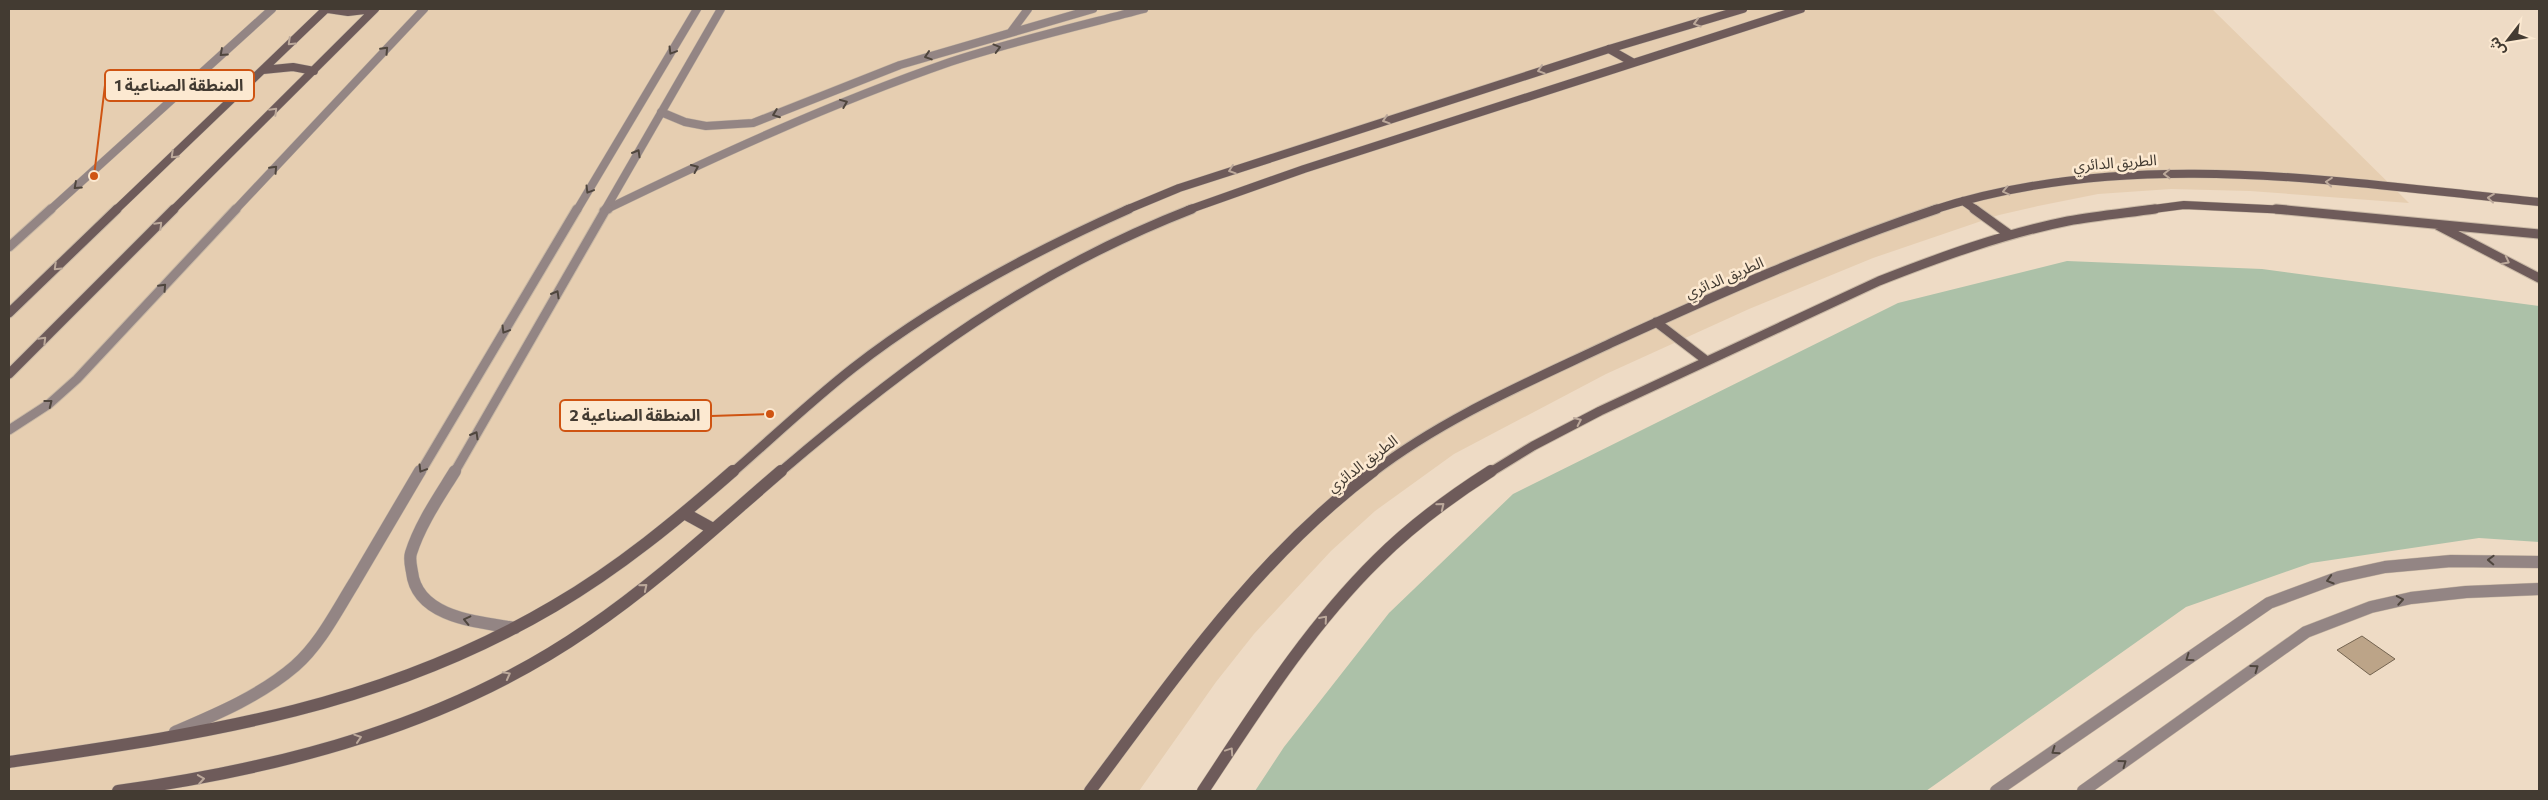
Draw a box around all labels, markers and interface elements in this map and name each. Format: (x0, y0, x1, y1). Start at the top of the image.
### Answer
north arrow (2483, 15, 2533, 65)
one-way arrow (1693, 17, 1701, 27)
text: ش (2484, 34, 2509, 60)
one-way arrow (288, 36, 297, 45)
one-way arrow (992, 43, 1001, 54)
one-way arrow (668, 45, 678, 54)
one-way arrow (219, 47, 228, 56)
one-way arrow (379, 47, 388, 56)
one-way arrow (924, 51, 933, 61)
one-way arrow (1538, 65, 1546, 75)
callout: المنطقة الصناعية 1 (105, 70, 254, 101)
text: المنطقة الصناعية 1 (115, 75, 243, 95)
one-way arrow (839, 98, 847, 108)
one-way arrow (268, 107, 277, 116)
one-way arrow (772, 108, 781, 118)
one-way arrow (1383, 114, 1391, 124)
one-way arrow (171, 149, 180, 158)
one-way arrow (631, 150, 641, 159)
street label: الطريق الدائري (2073, 150, 2158, 177)
one-way arrow (690, 163, 699, 174)
one-way arrow (1228, 164, 1237, 174)
one-way arrow (268, 165, 277, 174)
one-way arrow (2163, 169, 2170, 179)
one-way arrow (2325, 177, 2333, 188)
one-way arrow (73, 180, 82, 189)
one-way arrow (585, 185, 595, 194)
one-way arrow (2001, 185, 2010, 196)
one-way arrow (2486, 192, 2494, 203)
one-way arrow (153, 222, 162, 231)
street label: الطريق الدائري (1682, 252, 1767, 305)
one-way arrow (2501, 255, 2510, 265)
one-way arrow (53, 261, 62, 270)
one-way arrow (157, 284, 166, 293)
one-way arrow (550, 290, 560, 299)
one-way arrow (502, 324, 512, 333)
one-way arrow (38, 337, 47, 346)
one-way arrow (44, 400, 53, 409)
callout: المنطقة الصناعية 2 (560, 400, 711, 431)
text: المنطقة الصناعية 2 (570, 405, 700, 425)
one-way arrow (1573, 417, 1582, 427)
one-way arrow (469, 431, 479, 440)
street label: الطريق الدائري (1323, 431, 1403, 498)
one-way arrow (419, 464, 429, 473)
one-way arrow (1435, 502, 1444, 511)
one-way arrow (2486, 555, 2494, 565)
one-way arrow (2326, 575, 2335, 585)
one-way arrow (638, 584, 647, 593)
one-way arrow (2396, 596, 2404, 606)
one-way arrow (463, 615, 472, 626)
one-way arrow (1318, 615, 1327, 624)
one-way arrow (2185, 652, 2195, 661)
one-way arrow (2249, 665, 2259, 674)
one-way arrow (502, 671, 511, 681)
one-way arrow (353, 734, 362, 744)
one-way arrow (2051, 744, 2060, 754)
one-way arrow (1224, 747, 1233, 757)
one-way arrow (2117, 760, 2126, 769)
one-way arrow (196, 774, 205, 784)

